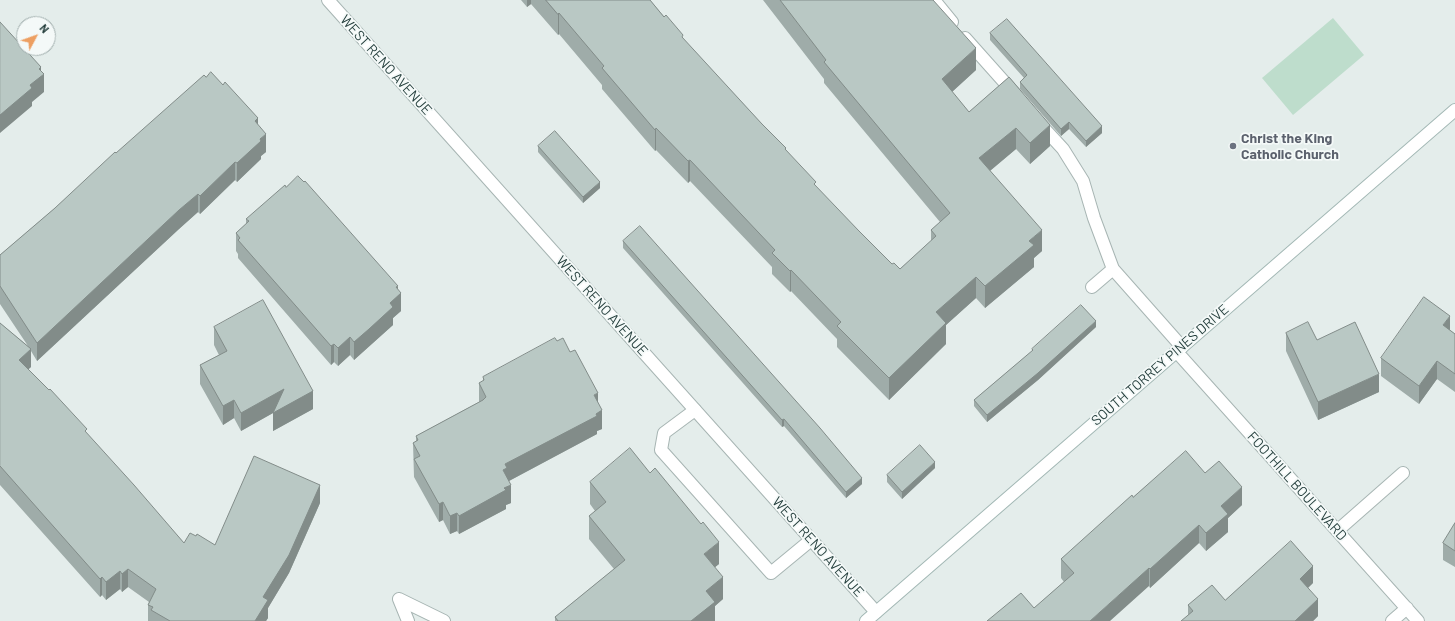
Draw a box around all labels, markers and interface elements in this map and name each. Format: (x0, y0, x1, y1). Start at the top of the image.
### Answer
street label: WEST RENO AVENUE (337, 12, 435, 118)
north arrow (16, 16, 56, 56)
text: N (37, 21, 52, 35)
place label: Christ the King Catholic Church (1241, 130, 1339, 162)
marker: Christ the King Catholic Church (1228, 141, 1238, 151)
street label: WEST RENO AVENUE (553, 253, 651, 359)
street label: SOUTH TORREY PINES DRIVE (1088, 301, 1232, 429)
street label: FOOTHILL BOULEVARD (1244, 428, 1350, 544)
street label: WEST RENO AVENUE (769, 494, 867, 600)

